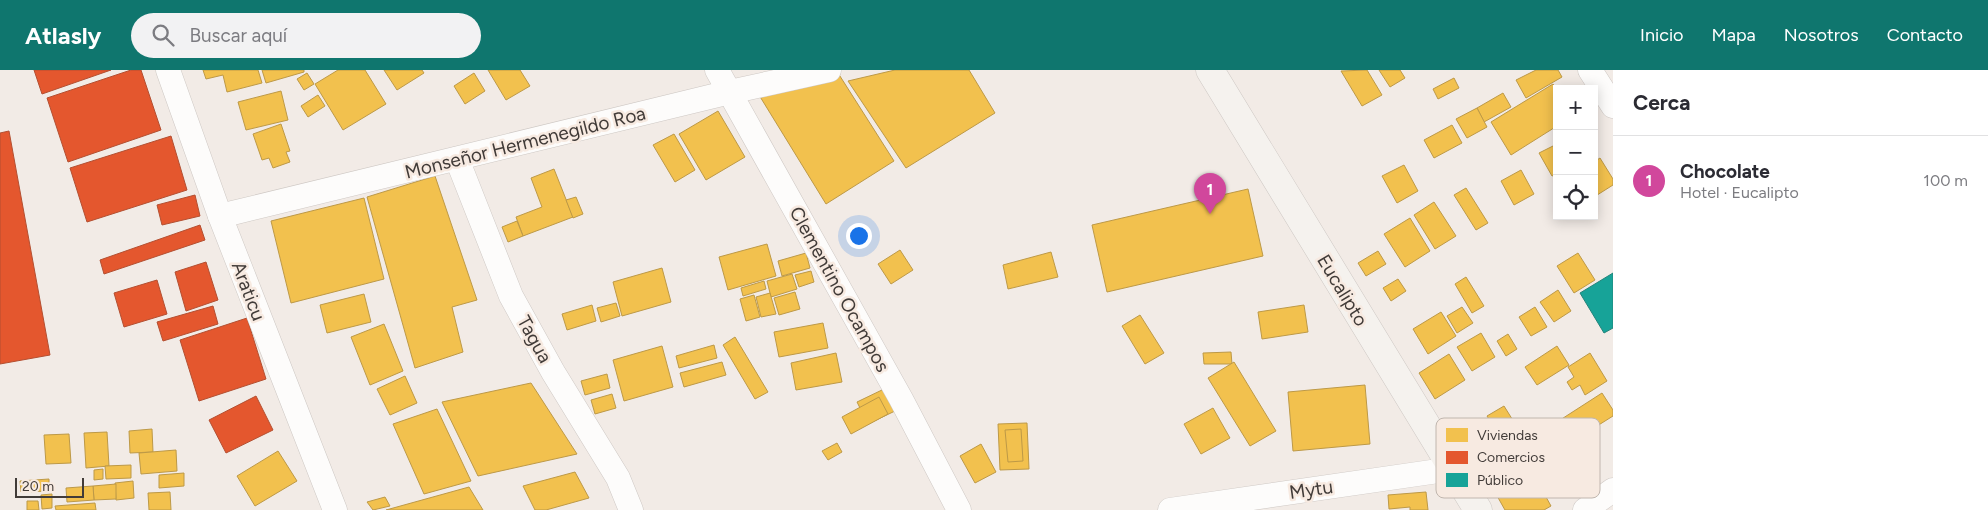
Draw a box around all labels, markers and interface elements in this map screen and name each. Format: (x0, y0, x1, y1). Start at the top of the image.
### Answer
search box (131, 13, 481, 58)
text: Atlasly (25, 21, 101, 50)
icon: search (149, 21, 177, 49)
text: Buscar aquí (189, 24, 287, 47)
text: Inicio (1640, 24, 1684, 46)
text: Mapa (1712, 24, 1756, 46)
text: Nosotros (1784, 24, 1859, 46)
text: Contacto (1887, 24, 1963, 46)
map controls (1553, 85, 1598, 220)
button: + (1553, 85, 1598, 130)
text: Cerca (1633, 90, 1690, 115)
street label: Monseñor Hermenegildo Roa (402, 101, 648, 184)
button: − (1553, 130, 1598, 175)
text: Chocolate (1680, 160, 1770, 183)
text: 1 (1646, 171, 1652, 190)
text: 100 m (1923, 171, 1968, 190)
pin: 1 (1194, 173, 1226, 214)
button: locate (1553, 175, 1598, 220)
text: Hotel · Eucalipto (1680, 183, 1799, 202)
street label: Clementino Ocampos (785, 203, 895, 376)
your location (846, 223, 872, 249)
street label: Eucalipto (1312, 250, 1373, 330)
street label: Araticu (227, 258, 270, 324)
street label: Tagua (512, 312, 557, 367)
legend (1436, 418, 1600, 498)
text: Viviendas (1477, 427, 1538, 444)
text: Comercios (1477, 449, 1545, 466)
text: Público (1477, 472, 1523, 489)
scale bar (15, 475, 84, 498)
street label: Mytu (1288, 475, 1334, 504)
text: 20 m (22, 478, 54, 495)

